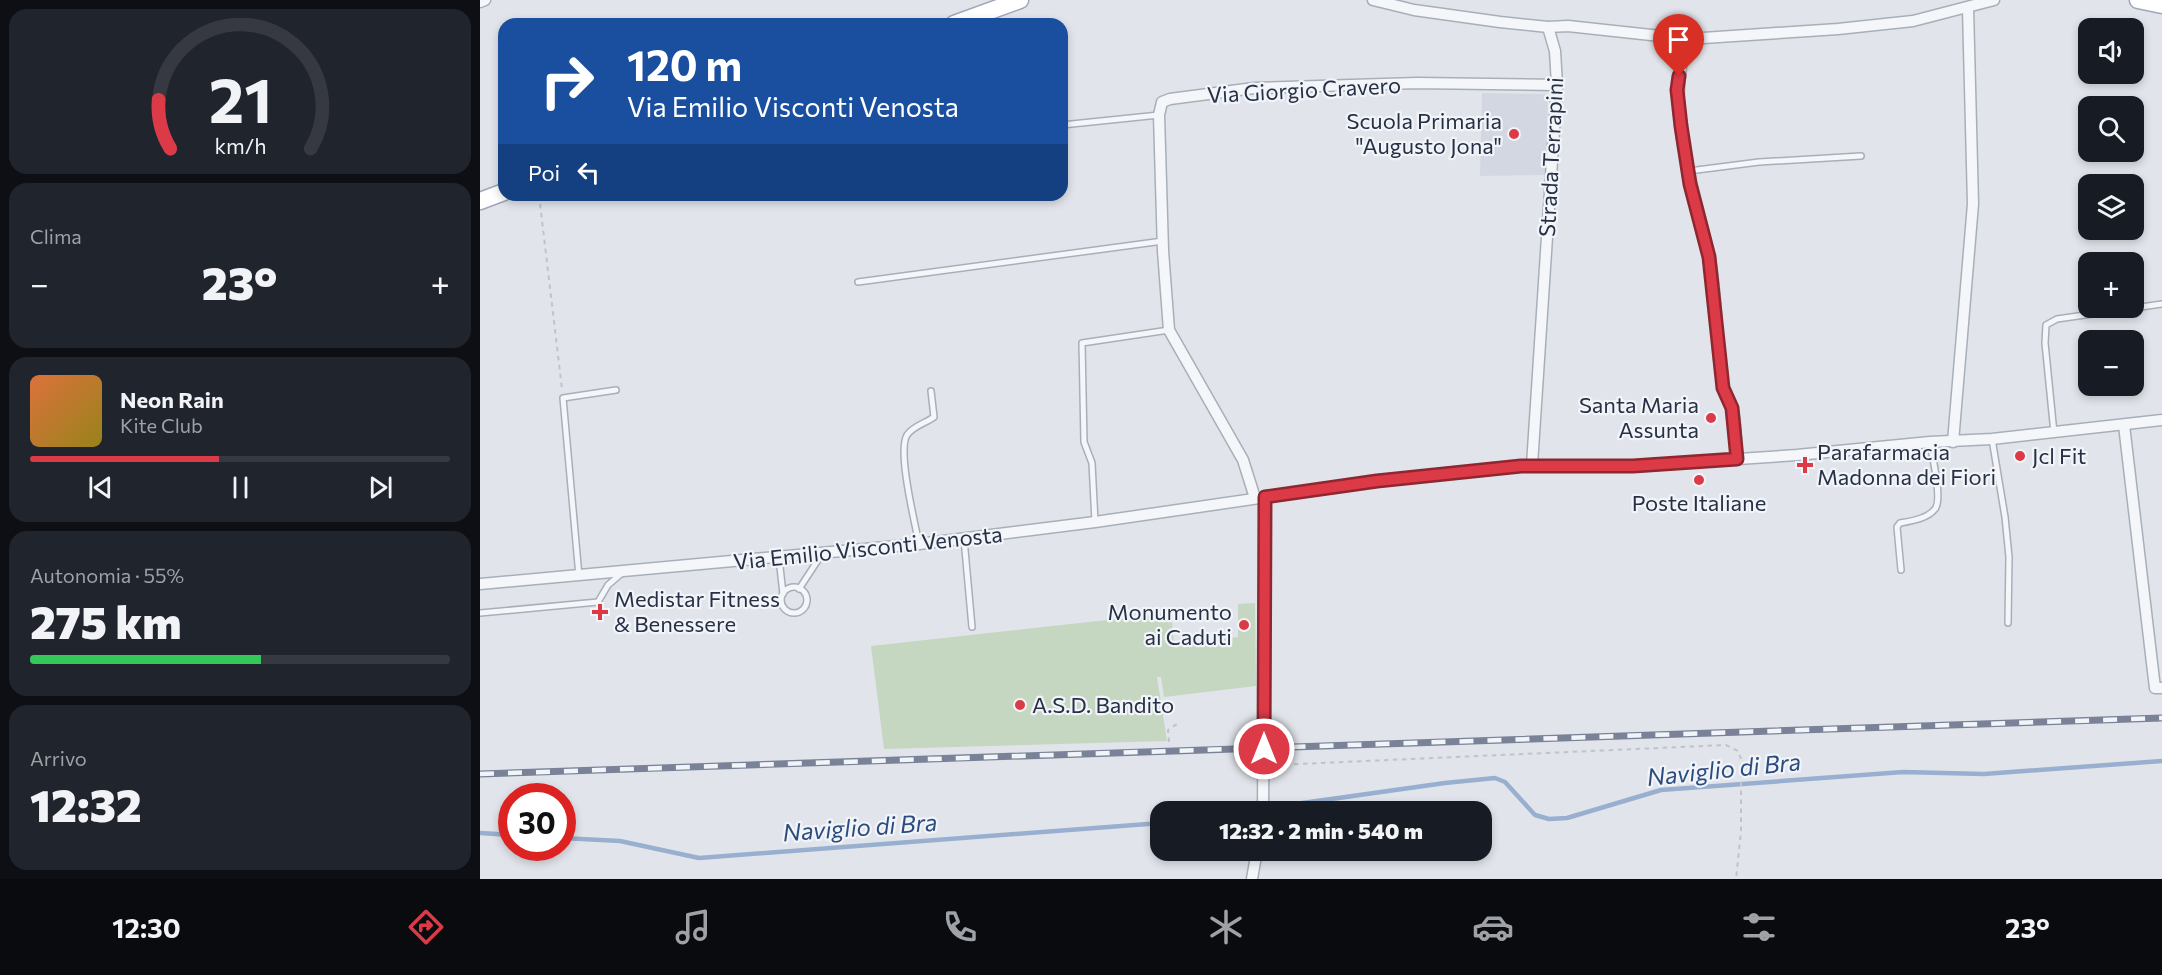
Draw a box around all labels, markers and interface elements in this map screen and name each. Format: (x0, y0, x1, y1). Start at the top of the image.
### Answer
pin (1653, 14, 1704, 76)
map controls (2078, 18, 2144, 396)
button: sound (2078, 18, 2144, 84)
icon: arrive (1662, 23, 1695, 56)
text: 120 m (627, 38, 742, 90)
icon: right (528, 42, 606, 120)
text: 21 (208, 60, 272, 136)
street label: Via Giorgio Cravero (1206, 71, 1402, 108)
street label: Strada Terrapini (1533, 76, 1568, 238)
text: Via Emilio Visconti Venosta (627, 90, 959, 123)
button: search (2078, 96, 2144, 162)
place label: Scuola Primaria "Augusto Jona" (1347, 107, 1502, 159)
marker: Scuola Primaria "Augusto Jona" (1507, 127, 1521, 141)
text: km/h (214, 132, 266, 158)
icon: left (572, 156, 605, 189)
text: Poi (528, 159, 560, 186)
button: layers (2078, 174, 2144, 240)
text: Clima (30, 224, 82, 248)
button: + (2078, 252, 2144, 318)
text: 23° (202, 254, 278, 309)
text: − (30, 262, 49, 303)
text: + (431, 262, 450, 303)
button: − (2078, 330, 2144, 396)
text: Neon Rain (120, 386, 224, 413)
place label: Santa Maria Assunta (1579, 391, 1699, 443)
marker: Santa Maria Assunta (1704, 411, 1718, 425)
text: Kite Club (120, 413, 203, 437)
place label: Parafarmacia Madonna dei Fiori (1817, 438, 1996, 490)
place label: Jcl Fit (2032, 442, 2086, 469)
marker: Jcl Fit (2013, 449, 2027, 463)
marker: Parafarmacia Madonna dei Fiori (1798, 458, 1812, 472)
icon: previous (84, 471, 117, 504)
icon: pause (224, 471, 257, 504)
icon: next (364, 471, 397, 504)
marker: Poste Italiane (1692, 473, 1706, 487)
place label: Poste Italiane (1632, 489, 1766, 516)
street label: Via Emilio Visconti Venosta (732, 520, 1004, 575)
text: Autonomia · 55% (30, 563, 184, 587)
place label: Medistar Fitness & Benessere (614, 585, 780, 637)
text: 275 km (30, 593, 181, 648)
place label: Monumento ai Caduti (1108, 598, 1232, 650)
marker: Medistar Fitness & Benessere (591, 603, 609, 621)
marker: Monumento ai Caduti (1237, 618, 1251, 632)
place label: A.S.D. Bandito (1032, 691, 1174, 718)
marker: A.S.D. Bandito (1013, 698, 1027, 712)
position arrow (1232, 717, 1296, 781)
text: Arrivo (30, 746, 87, 770)
water label: Naviglio di Bra (1645, 746, 1802, 791)
text: 12:32 (30, 776, 142, 831)
speed limit sign: 30 (498, 783, 576, 861)
water label: Naviglio di Bra (782, 807, 938, 846)
text: 12:32 · 2 min · 540 m (1219, 817, 1423, 844)
icon: directions (405, 906, 447, 948)
icon: music (672, 906, 714, 948)
icon: phone (939, 906, 981, 948)
icon: climate (1205, 906, 1247, 948)
icon: car (1472, 906, 1514, 948)
icon: filters (1738, 906, 1780, 948)
text: 12:30 (112, 911, 181, 944)
text: 23° (2005, 911, 2050, 944)

